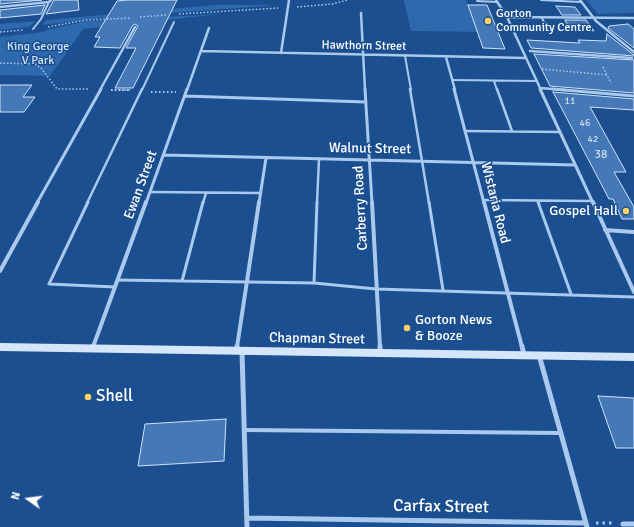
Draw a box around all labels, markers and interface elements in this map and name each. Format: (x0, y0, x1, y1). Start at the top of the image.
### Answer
place label: Gorton Community Centre (496, 7, 591, 35)
marker: Gorton Community Centre (483, 16, 493, 26)
street label: Hawthorn Street (322, 38, 406, 54)
park label: King George V Park (7, 40, 69, 68)
house number: 11 (565, 95, 575, 107)
house number: 46 (580, 117, 590, 129)
house number: 42 (588, 133, 598, 145)
street label: Walnut Street (329, 140, 411, 158)
street label: Ewan Street (121, 148, 161, 222)
house number: 38 (595, 148, 607, 162)
street label: Wistaria Road (477, 161, 513, 245)
street label: Carberry Road (350, 165, 372, 251)
place label: Gospel Hall (549, 203, 618, 219)
marker: Gospel Hall (621, 206, 631, 216)
place label: Gorton News & Booze (415, 312, 492, 344)
marker: Gorton News & Booze (402, 323, 412, 333)
street label: Chapman Street (269, 330, 365, 348)
place label: Shell (96, 387, 133, 407)
marker: Shell (83, 392, 93, 402)
north arrow (8, 479, 48, 519)
text: N (9, 491, 23, 501)
street label: Carfax Street (393, 496, 489, 518)

